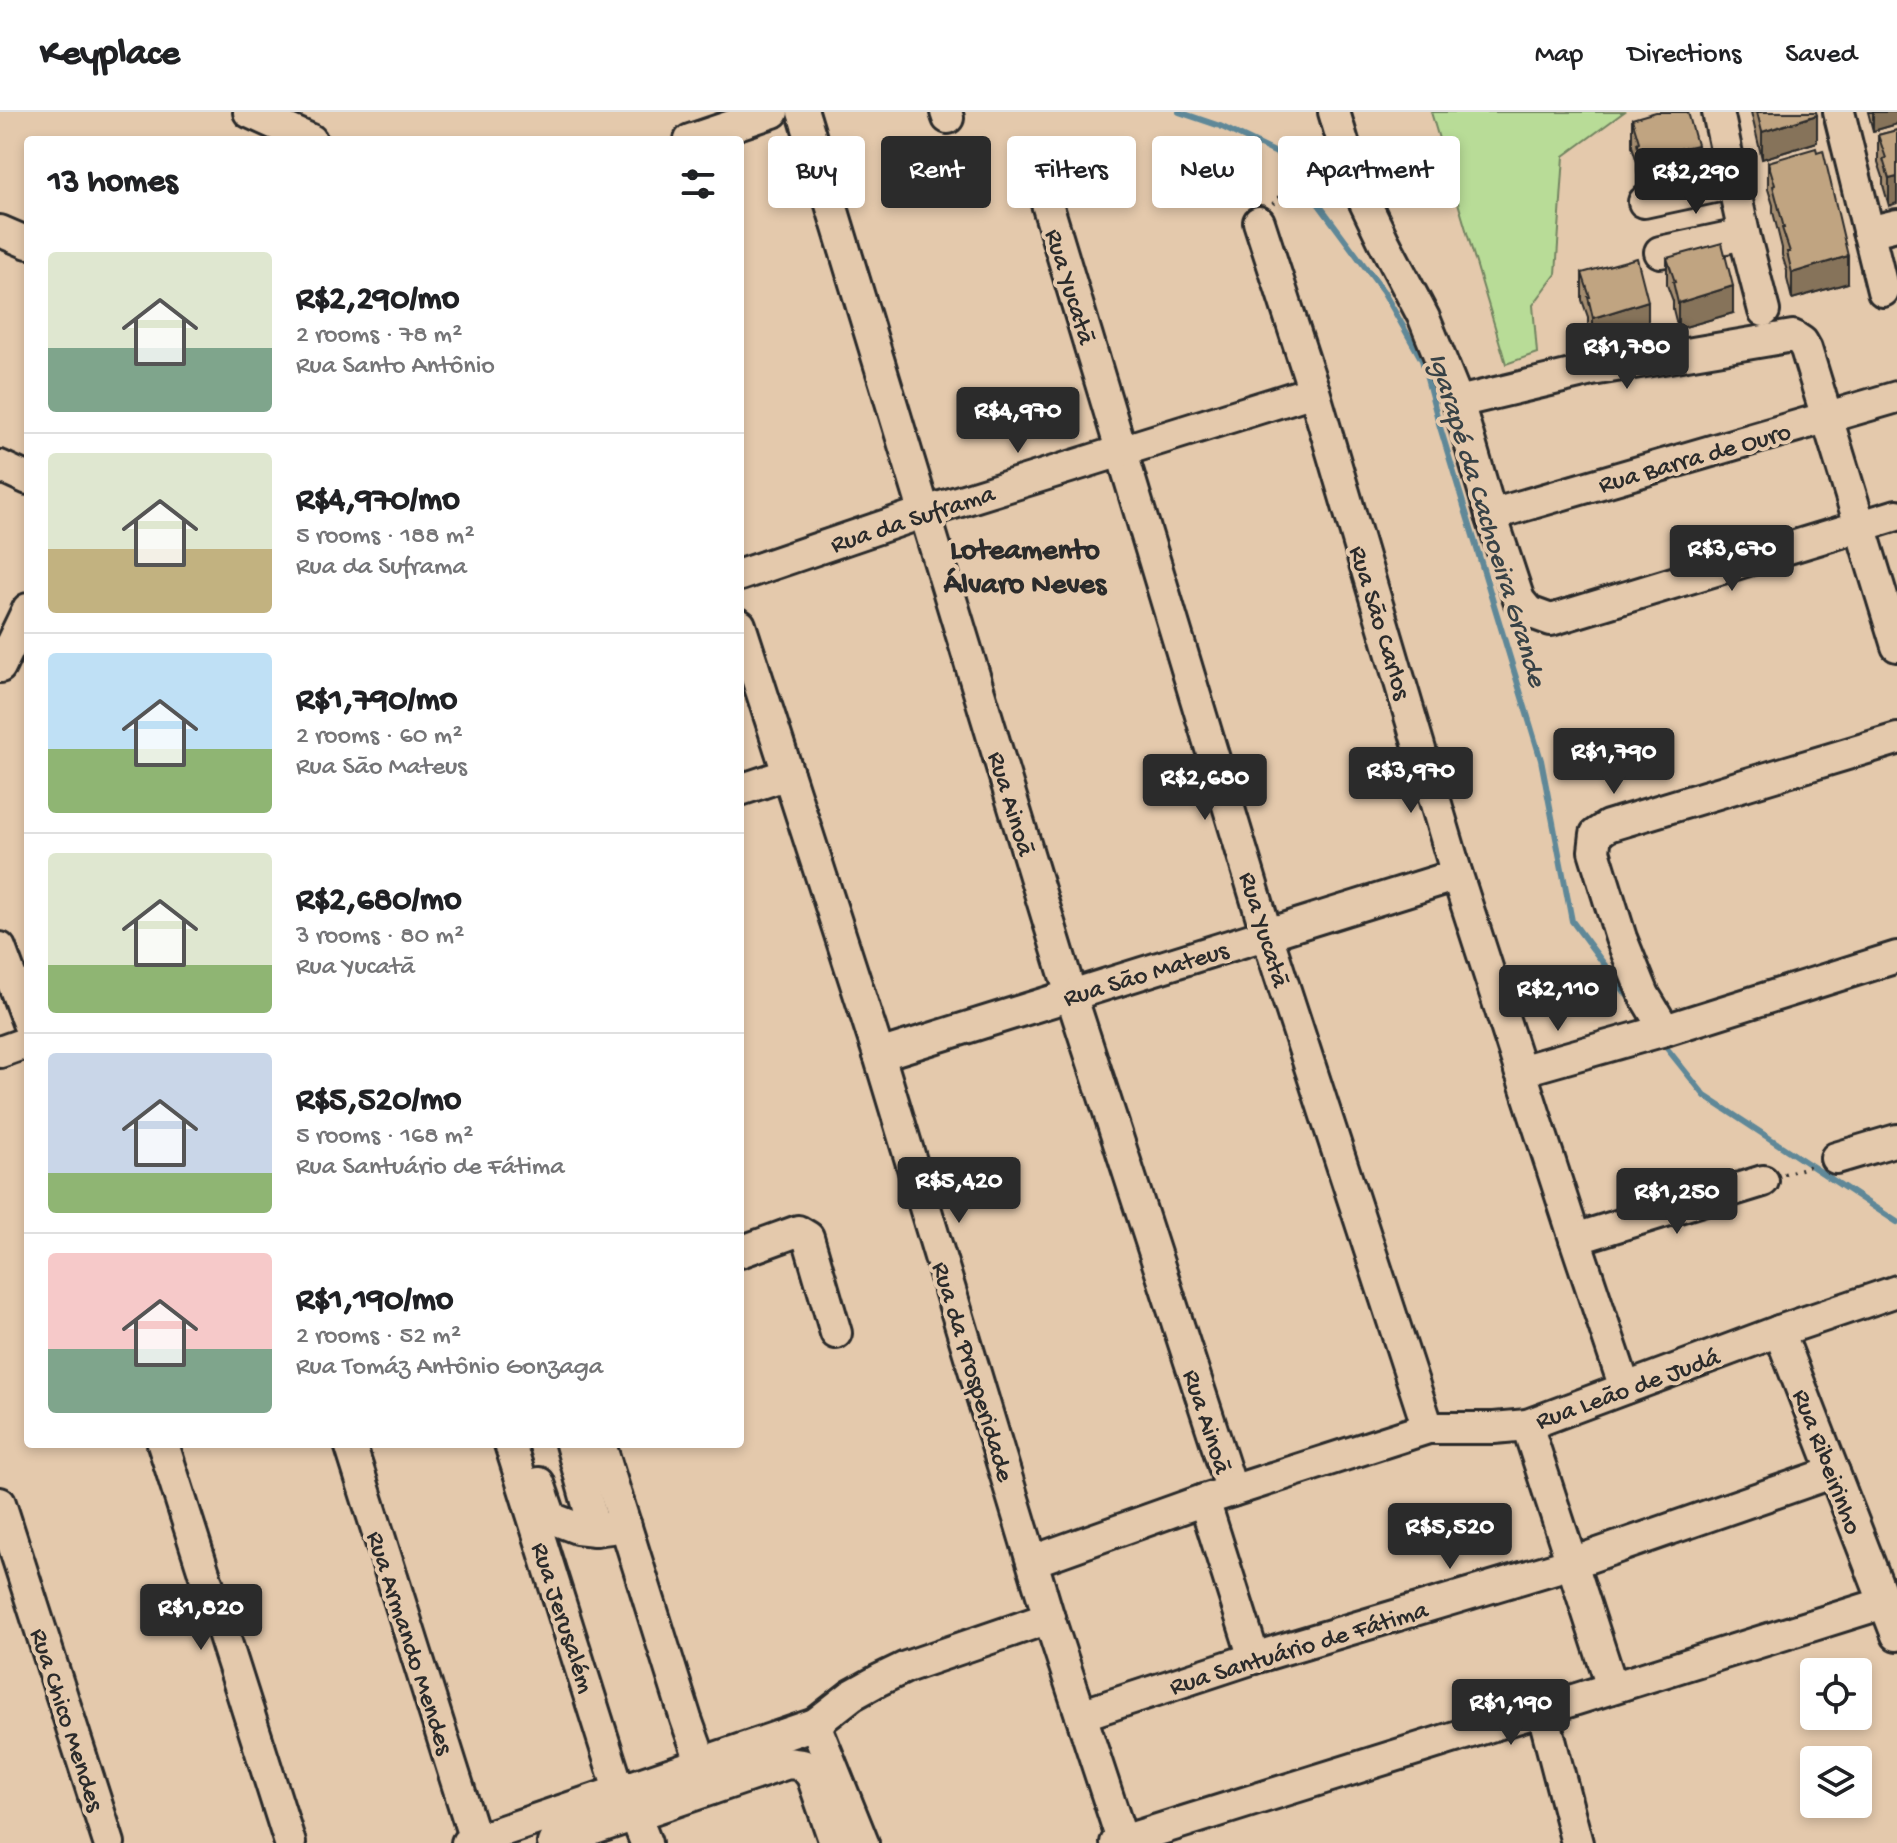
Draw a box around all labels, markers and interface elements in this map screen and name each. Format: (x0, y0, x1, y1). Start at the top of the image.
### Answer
text: Keyplace (40, 33, 180, 77)
text: Map (1535, 39, 1583, 72)
text: Directions (1627, 39, 1741, 72)
text: Saved (1785, 39, 1857, 72)
chip: Buy (768, 136, 865, 208)
chip: Rent (881, 136, 991, 208)
chip: Filters (1007, 136, 1136, 208)
chip: New (1152, 136, 1262, 208)
chip: Apartment (1278, 136, 1460, 208)
pin: R$2,290 (1622, 148, 1770, 216)
text: R$2,290 (1653, 158, 1739, 189)
icon: filters (676, 162, 720, 206)
text: 13 homes (48, 164, 178, 204)
street label: Rua Yucatã (1035, 226, 1100, 350)
text: R$2,290/mo (296, 281, 459, 321)
icon: home (112, 284, 208, 380)
text: 2 rooms · 78 m² (296, 321, 462, 352)
pin: R$1,780 (1553, 323, 1701, 391)
text: R$1,780 (1584, 333, 1670, 364)
water label: Igarapé da Cachoeira Grande (1419, 350, 1553, 692)
text: Rua Santo Antônio (296, 352, 495, 383)
pin: R$4,970 (944, 387, 1092, 455)
text: R$4,970 (974, 397, 1062, 428)
street label: Rua Barra de Ouro (1596, 418, 1795, 503)
street label: Rua da Suframa (827, 480, 1001, 562)
text: R$4,970/mo (296, 482, 460, 522)
icon: home (112, 485, 208, 581)
text: 5 rooms · 188 m² (296, 522, 474, 553)
pin: R$3,670 (1658, 525, 1806, 593)
district label: Loteamento Álvaro Neves (943, 535, 1108, 604)
text: R$3,670 (1688, 535, 1776, 566)
street label: Rua São Carlos (1340, 543, 1416, 705)
text: Rua da Suframa (296, 553, 467, 584)
text: R$1,790/mo (296, 682, 457, 722)
icon: home (112, 685, 208, 781)
text: 2 rooms · 60 m² (296, 722, 462, 753)
pin: R$1,790 (1540, 728, 1688, 796)
text: R$1,790 (1571, 738, 1657, 769)
pin: R$3,970 (1337, 747, 1485, 815)
street label: Rua Ainoã (978, 748, 1040, 862)
text: Rua São Mateus (296, 753, 467, 784)
pin: R$2,680 (1131, 754, 1279, 822)
text: R$3,970 (1367, 757, 1455, 788)
text: R$2,680 (1161, 764, 1249, 795)
street label: Rua Yucatã (1229, 869, 1294, 993)
text: R$2,680/mo (296, 882, 462, 922)
icon: home (112, 885, 208, 981)
text: 3 rooms · 80 m² (296, 922, 464, 953)
street label: Rua São Mateus (1060, 936, 1234, 1016)
text: Rua Yucatã (296, 953, 415, 984)
pin: R$2,110 (1484, 965, 1632, 1033)
text: R$2,110 (1517, 975, 1599, 1006)
text: R$5,520/mo (296, 1082, 461, 1122)
icon: home (112, 1085, 208, 1181)
text: 5 rooms · 168 m² (296, 1122, 473, 1153)
text: Rua Santuário de Fátima (296, 1153, 565, 1184)
pin: R$5,420 (885, 1157, 1033, 1225)
text: R$5,420 (916, 1167, 1002, 1198)
pin: R$1,250 (1603, 1168, 1751, 1236)
text: R$1,250 (1634, 1178, 1720, 1209)
street label: Rua da Prosperidade (923, 1259, 1019, 1487)
text: R$1,190/mo (296, 1282, 454, 1322)
icon: home (112, 1285, 208, 1381)
text: 2 rooms · 52 m² (296, 1322, 461, 1353)
street label: Rua Leão de Judá (1532, 1343, 1726, 1439)
text: Rua Tomáz Antônio Gonzaga (296, 1353, 603, 1384)
street label: Rua Ainoã (1173, 1366, 1237, 1480)
street label: Rua Ribeirinho (1783, 1386, 1867, 1540)
pin: R$5,520 (1376, 1503, 1524, 1571)
text: R$5,520 (1406, 1513, 1494, 1544)
street label: Rua Armando Mendes (357, 1528, 459, 1760)
street label: Rua Jerusalém (522, 1539, 600, 1698)
pin: R$1,820 (127, 1584, 275, 1652)
text: R$1,820 (158, 1594, 244, 1625)
street label: Rua Santuário de Fátima (1166, 1596, 1434, 1704)
street label: Rua Chico Mendes (21, 1625, 109, 1817)
map controls (1800, 1658, 1872, 1818)
button: locate (1800, 1658, 1872, 1730)
pin: R$1,190 (1437, 1679, 1585, 1747)
text: R$1,190 (1470, 1689, 1552, 1720)
button: layers (1800, 1746, 1872, 1818)

